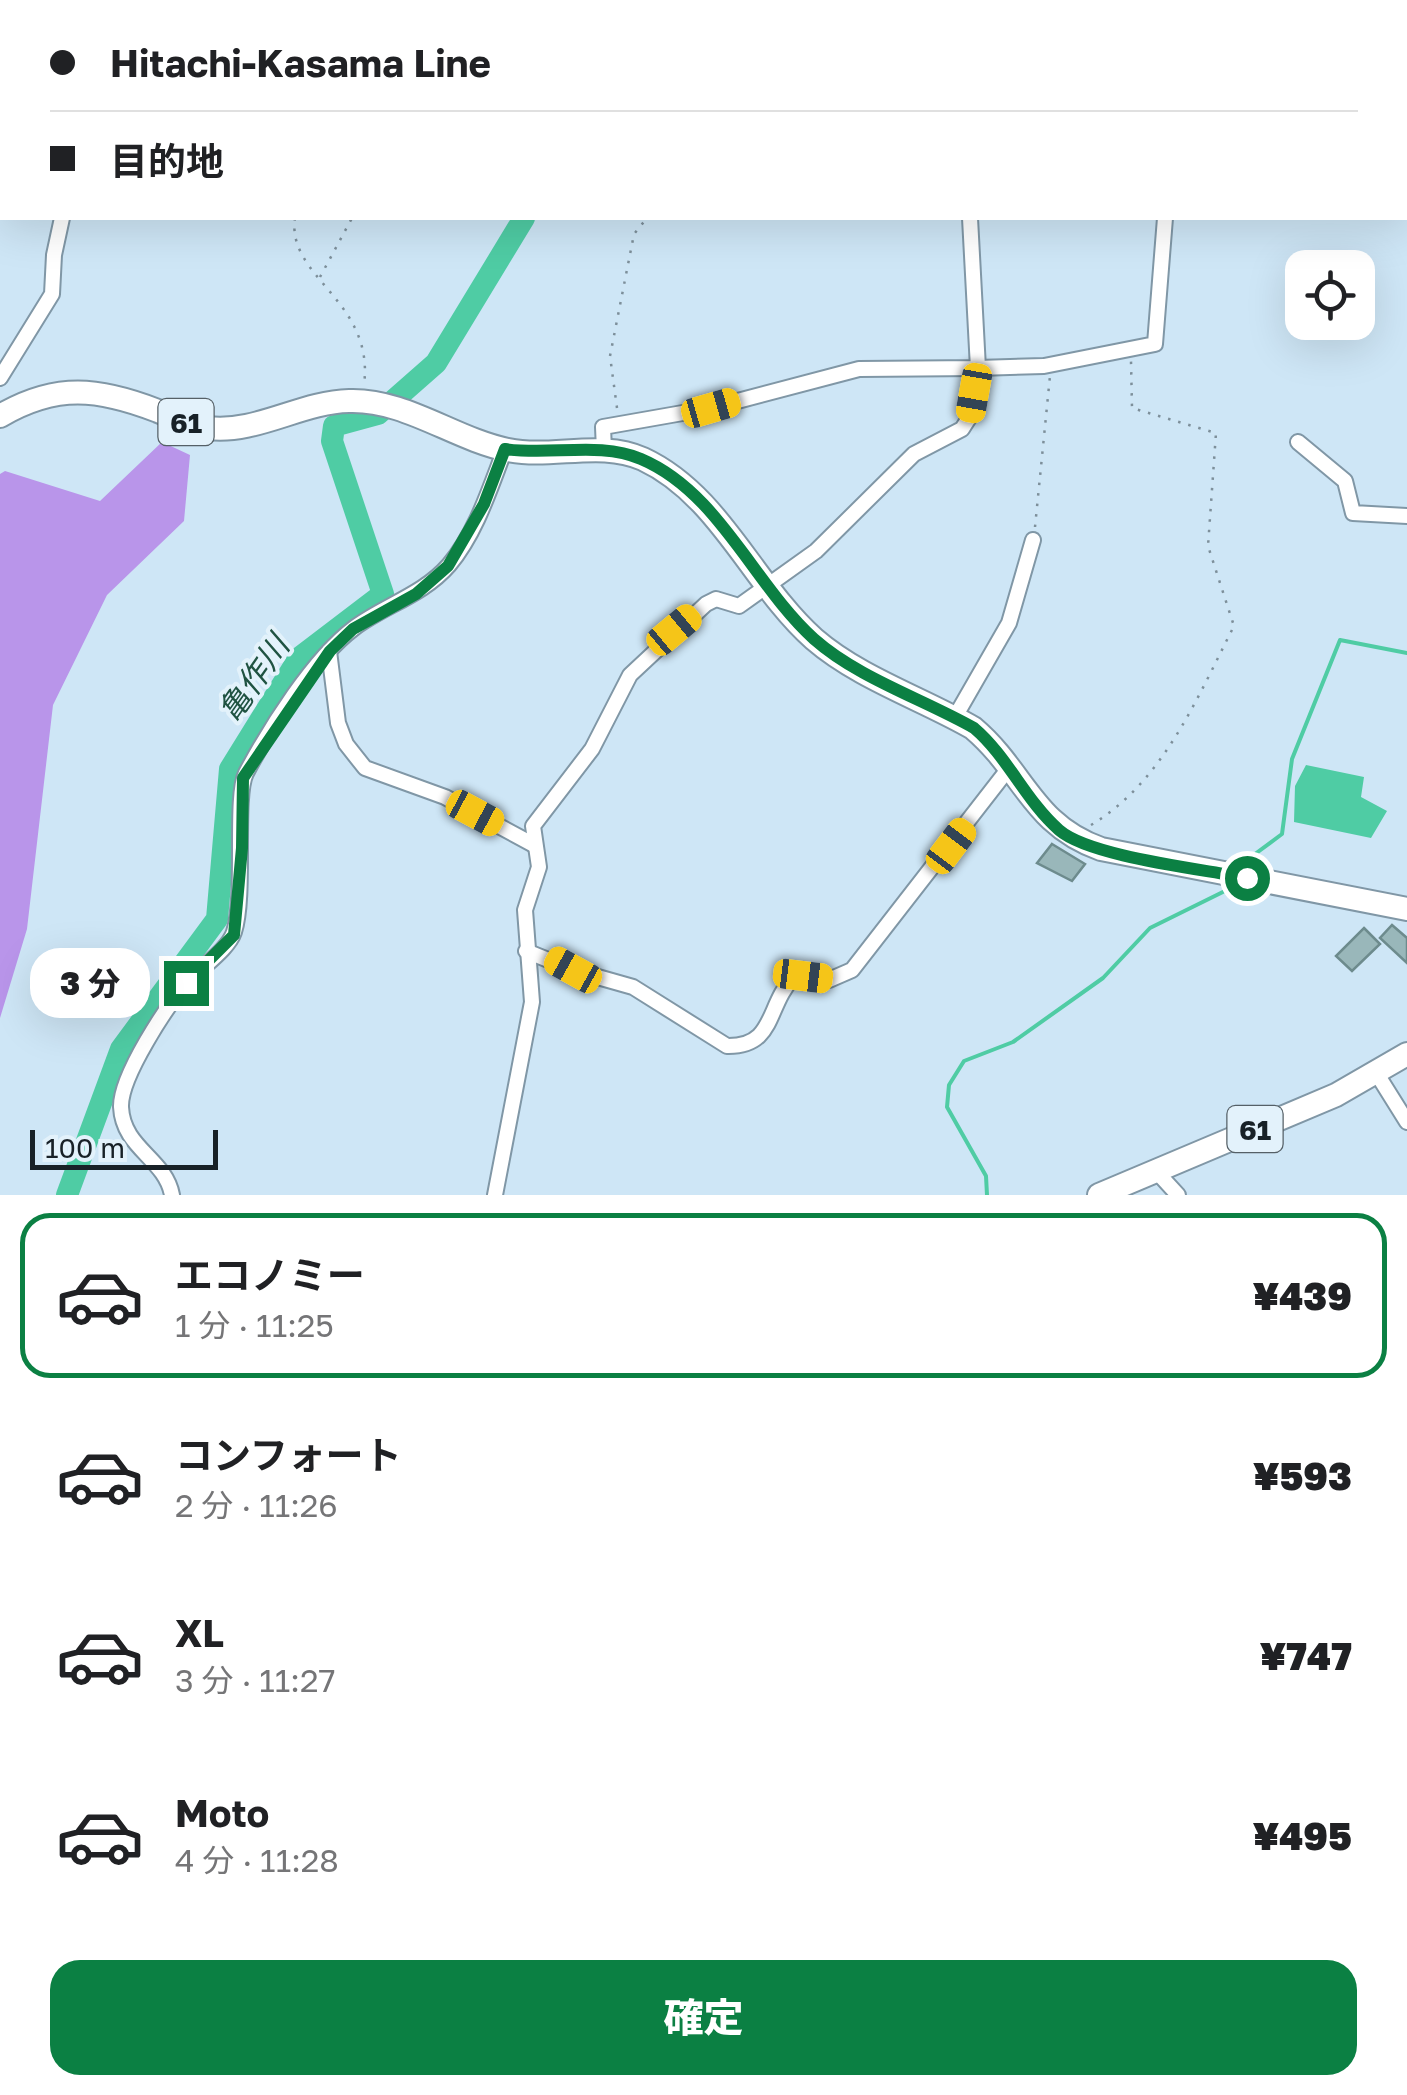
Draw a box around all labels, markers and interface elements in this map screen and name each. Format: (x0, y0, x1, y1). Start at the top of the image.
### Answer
text: Hitachi-Kasama Line (110, 40, 491, 85)
text: 目的地 (110, 138, 224, 183)
map controls (1285, 250, 1375, 340)
button: locate (1285, 250, 1375, 340)
car (954, 361, 994, 425)
car (678, 385, 744, 431)
road number: 61 (158, 399, 214, 445)
car (641, 599, 707, 661)
water label: 亀作川 (210, 625, 298, 728)
car (441, 786, 509, 840)
car (921, 813, 981, 879)
route start (1225, 856, 1270, 901)
car (539, 942, 607, 998)
callout: 3 分 (31, 948, 151, 1018)
car (771, 957, 835, 995)
route end (164, 961, 209, 1006)
text: 3 分 (60, 964, 120, 1002)
road number: 61 (1228, 1106, 1282, 1152)
scale bar (30, 1125, 218, 1170)
text: 100 m (45, 1131, 125, 1164)
icon: car (55, 1251, 145, 1341)
text: エコノミー (175, 1252, 365, 1297)
text: ¥439 (1252, 1273, 1352, 1318)
text: 1 分 · 11:25 (175, 1306, 334, 1344)
icon: car (55, 1431, 145, 1521)
text: コンフォート (175, 1432, 402, 1477)
text: ¥593 (1253, 1453, 1352, 1498)
text: 2 分 · 11:26 (175, 1486, 338, 1524)
text: XL (175, 1610, 224, 1655)
icon: car (55, 1611, 145, 1701)
text: ¥747 (1260, 1633, 1352, 1678)
text: 3 分 · 11:27 (175, 1661, 335, 1699)
text: Moto (175, 1790, 269, 1835)
icon: car (55, 1791, 145, 1881)
text: ¥495 (1252, 1813, 1352, 1858)
text: 4 分 · 11:28 (175, 1841, 339, 1879)
button: 確定 (50, 1960, 1357, 2075)

